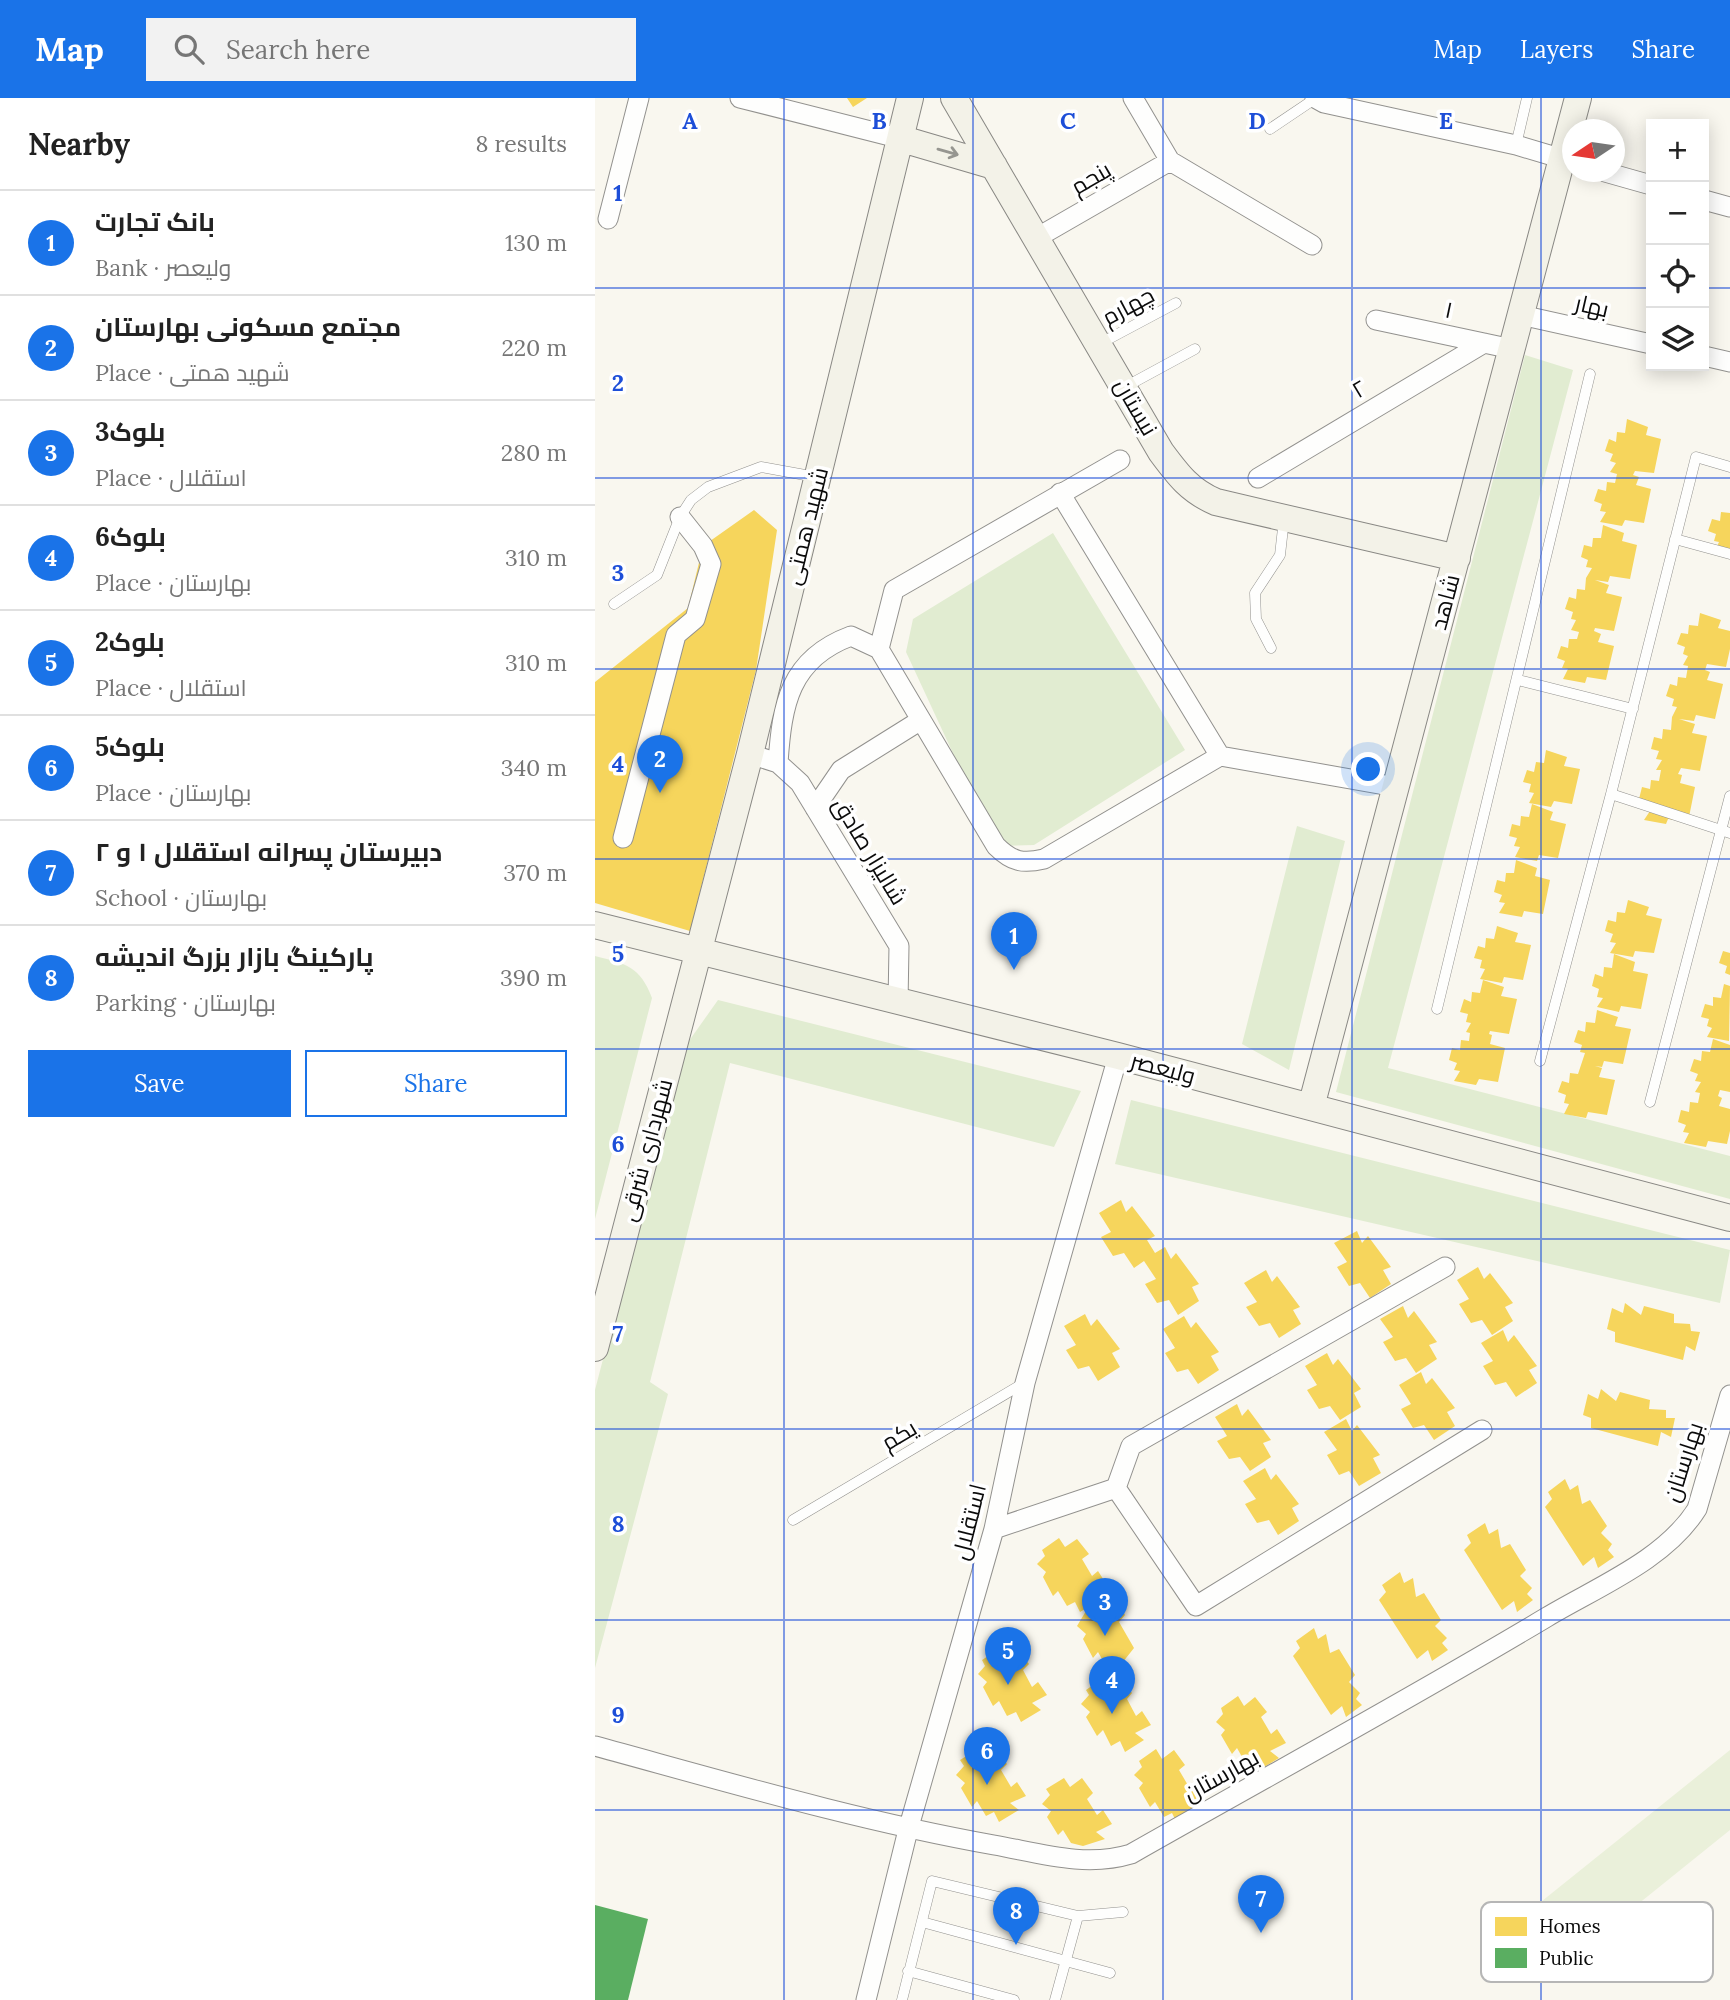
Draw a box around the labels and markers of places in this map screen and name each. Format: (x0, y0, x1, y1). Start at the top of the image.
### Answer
pin: 2 (637, 735, 683, 793)
pin: 1 (991, 912, 1037, 970)
pin: 3 (1082, 1578, 1128, 1636)
pin: 5 (985, 1627, 1031, 1685)
pin: 4 (1089, 1656, 1135, 1714)
pin: 6 (964, 1727, 1010, 1785)
pin: 7 (1238, 1875, 1284, 1933)
pin: 8 (993, 1887, 1039, 1945)

